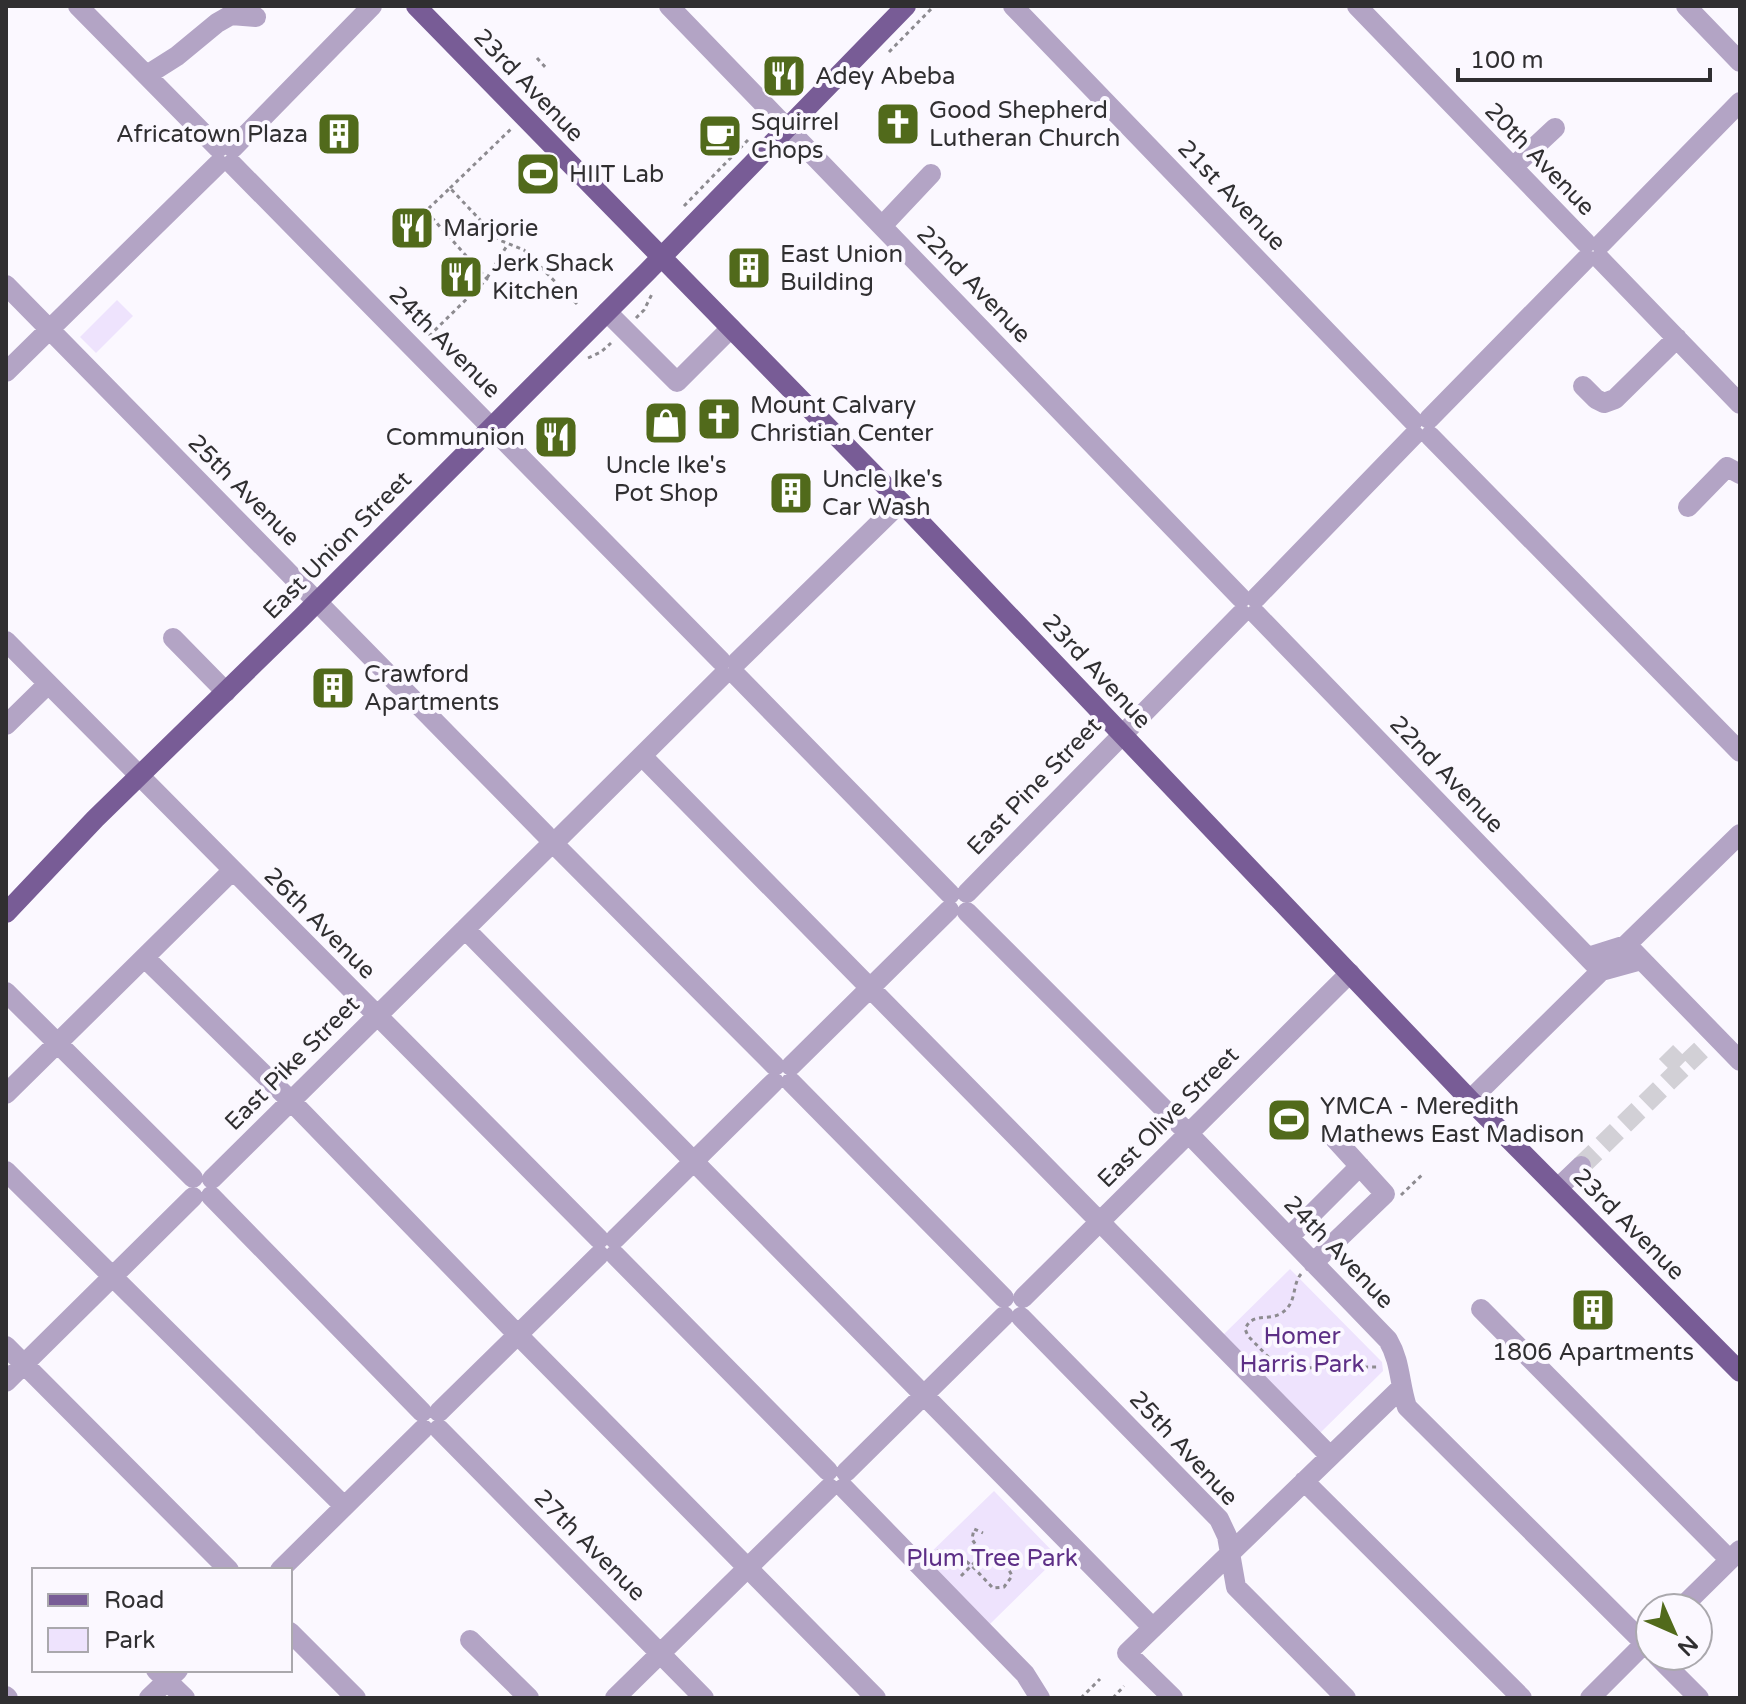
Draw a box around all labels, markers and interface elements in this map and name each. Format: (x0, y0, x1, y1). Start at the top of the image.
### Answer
street label: 23rd Avenue (467, 23, 590, 148)
scale bar (1458, 32, 1710, 82)
text: 100 m (1470, 46, 1544, 75)
restaurant icon: Adey Abeba (760, 52, 808, 100)
place label: Adey Abeba (815, 62, 955, 91)
place label: Good Shepherd Lutheran Church (929, 96, 1120, 153)
street label: 20th Avenue (1478, 97, 1601, 222)
church icon: Good Shepherd Lutheran Church (874, 100, 922, 148)
place label: Squirrel Chops (751, 108, 839, 165)
building icon: Africatown Plaza (315, 110, 363, 158)
cafe icon: Squirrel Chops (696, 112, 744, 160)
place label: Africatown Plaza (116, 120, 308, 149)
street label: 21st Avenue (1172, 134, 1292, 257)
sports icon: HIIT Lab (514, 150, 562, 198)
place label: HIIT Lab (569, 160, 664, 189)
restaurant icon: Marjorie (388, 204, 436, 252)
place label: Marjorie (443, 214, 538, 243)
street label: 22nd Avenue (910, 220, 1037, 349)
place label: East Union Building (780, 240, 903, 297)
building icon: East Union Building (725, 244, 773, 292)
place label: Jerk Shack Kitchen (492, 249, 614, 306)
restaurant icon: Jerk Shack Kitchen (437, 253, 485, 301)
street label: 24th Avenue (383, 280, 507, 404)
place label: Mount Calvary Christian Center (750, 391, 934, 448)
church icon: Mount Calvary Christian Center (695, 395, 743, 443)
shop icon: Uncle Ike's Pot Shop (642, 399, 690, 447)
restaurant icon: Communion (532, 413, 580, 461)
place label: Communion (386, 423, 525, 452)
street label: 25th Avenue (182, 428, 306, 552)
place label: Uncle Ike's Pot Shop (606, 451, 726, 508)
street label: East Union Street (257, 465, 418, 626)
place label: Uncle Ike's Car Wash (822, 465, 943, 522)
building icon: Uncle Ike's Car Wash (767, 469, 815, 517)
street label: 23rd Avenue (1036, 608, 1157, 735)
place label: Crawford Apartments (364, 660, 499, 717)
building icon: Crawford Apartments (309, 664, 357, 712)
street label: 22nd Avenue (1383, 710, 1510, 839)
street label: East Pine Street (961, 711, 1107, 861)
street label: 26th Avenue (258, 861, 382, 985)
street label: East Pike Street (219, 990, 366, 1137)
street label: East Olive Street (1092, 1041, 1245, 1194)
place label: YMCA - Meredith Mathews East Madison (1320, 1092, 1584, 1149)
sports icon: YMCA - Meredith Mathews East Madison (1265, 1096, 1313, 1144)
street label: 23rd Avenue (1567, 1162, 1691, 1286)
street label: 24th Avenue (1277, 1190, 1400, 1315)
building icon: 1806 Apartments (1569, 1286, 1617, 1334)
park label: Homer Harris Park (1240, 1322, 1365, 1379)
place label: 1806 Apartments (1492, 1338, 1694, 1367)
street label: 25th Avenue (1123, 1385, 1244, 1512)
street label: 27th Avenue (528, 1483, 652, 1607)
park label: Plum Tree Park (906, 1544, 1078, 1573)
legend (32, 1568, 292, 1672)
text: Road (104, 1586, 164, 1615)
north arrow (1634, 1592, 1714, 1672)
text: Park (104, 1626, 155, 1655)
text: N (1672, 1630, 1703, 1661)

